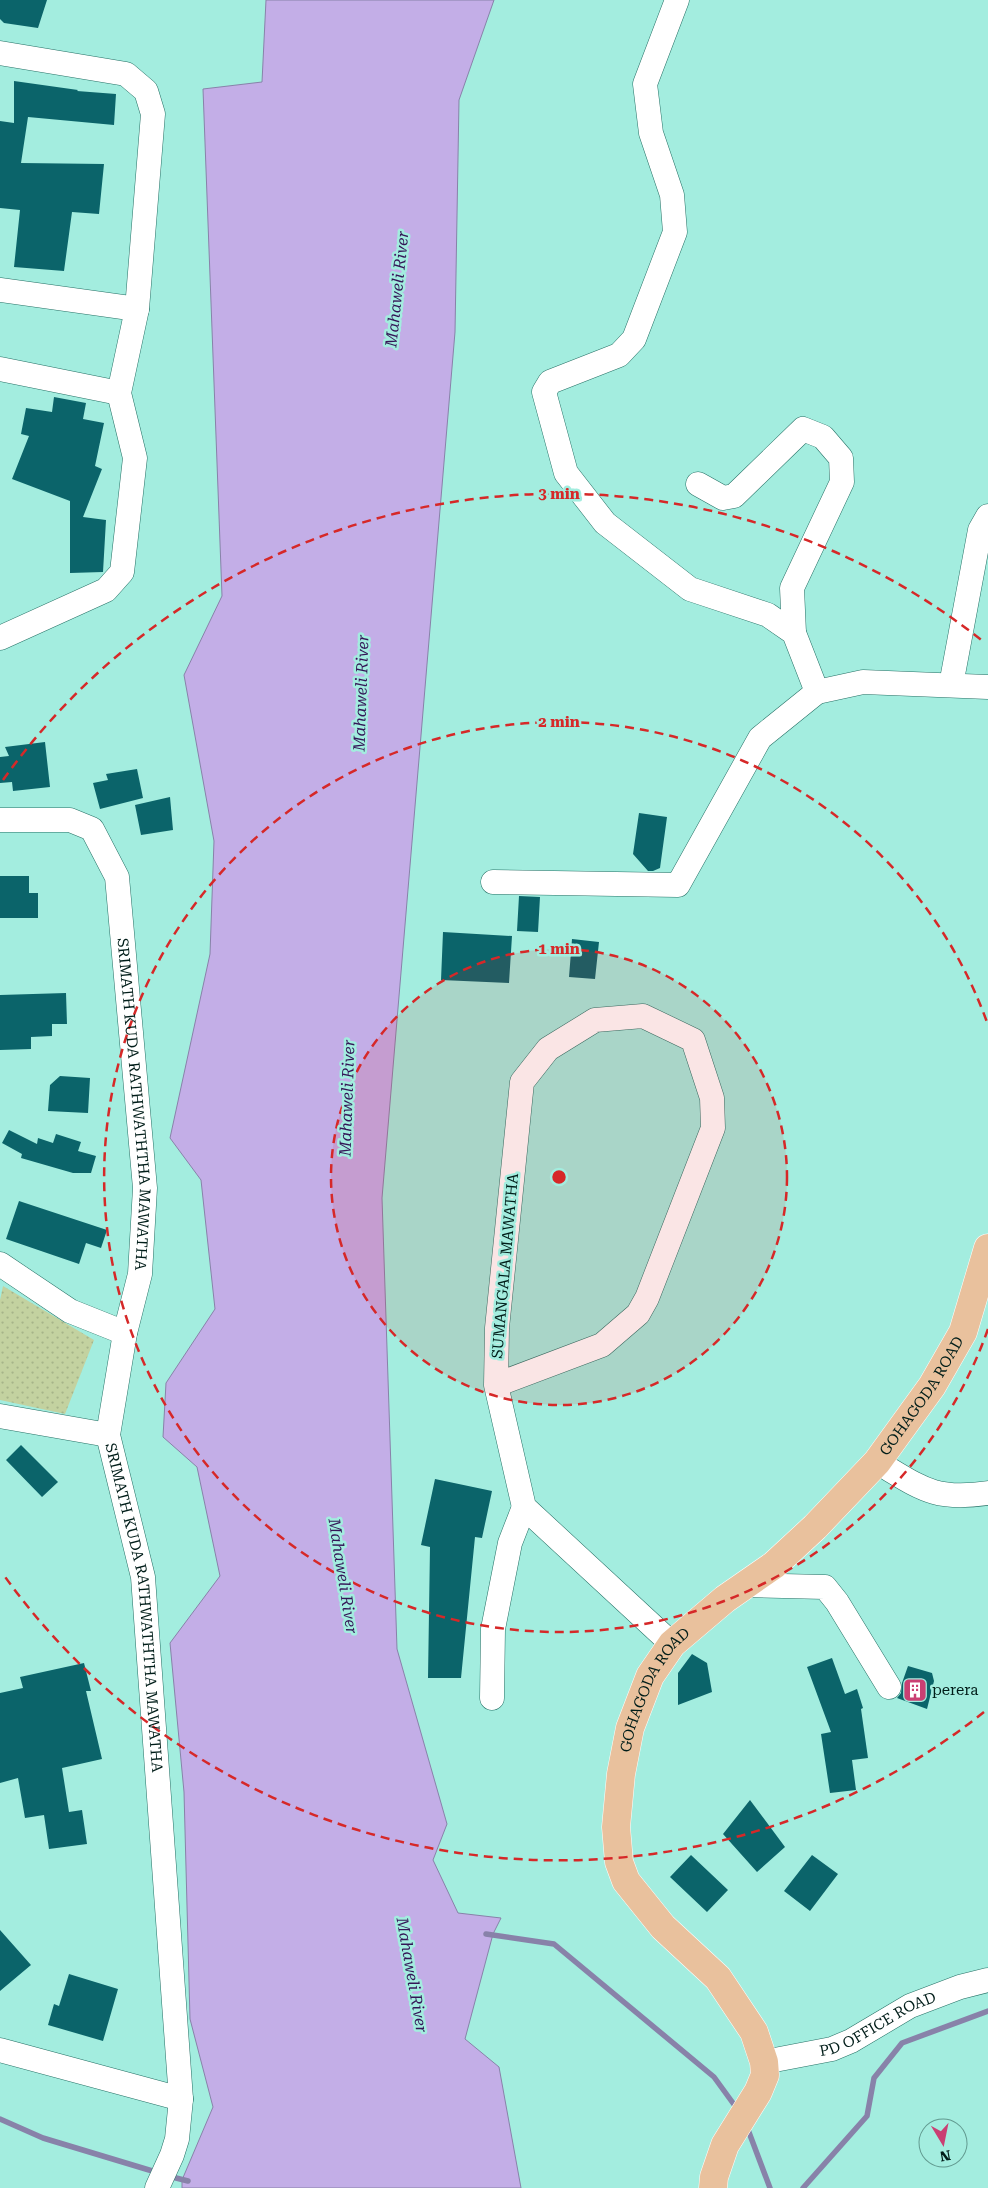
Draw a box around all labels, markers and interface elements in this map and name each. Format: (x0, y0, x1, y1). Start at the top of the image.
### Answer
water label: Mahaweli River (381, 230, 413, 349)
text: 3 min (538, 485, 580, 503)
water label: Mahaweli River (349, 634, 373, 753)
text: 2 min (538, 713, 580, 731)
street label: SRIMATH KUDA RATHWATHTHA MAWATHA (114, 937, 154, 1272)
text: 1 min (538, 940, 580, 958)
water label: Mahaweli River (335, 1039, 359, 1158)
centre of rings (550, 1168, 568, 1186)
street label: SUMANGALA MAWATHA (488, 1172, 522, 1359)
street label: GOHAGODA ROAD (876, 1333, 968, 1459)
street label: SRIMATH KUDA RATHWATHTHA MAWATHA (101, 1441, 166, 1774)
water label: Mahaweli River (324, 1516, 362, 1635)
street label: GOHAGODA ROAD (616, 1624, 693, 1754)
building icon: perera (902, 1677, 928, 1703)
place label: perera (932, 1681, 978, 1699)
water label: Mahaweli River (392, 1915, 432, 2034)
street label: PD OFFICE ROAD (818, 1988, 938, 2060)
north arrow (918, 2118, 968, 2168)
text: N (938, 2147, 952, 2165)

